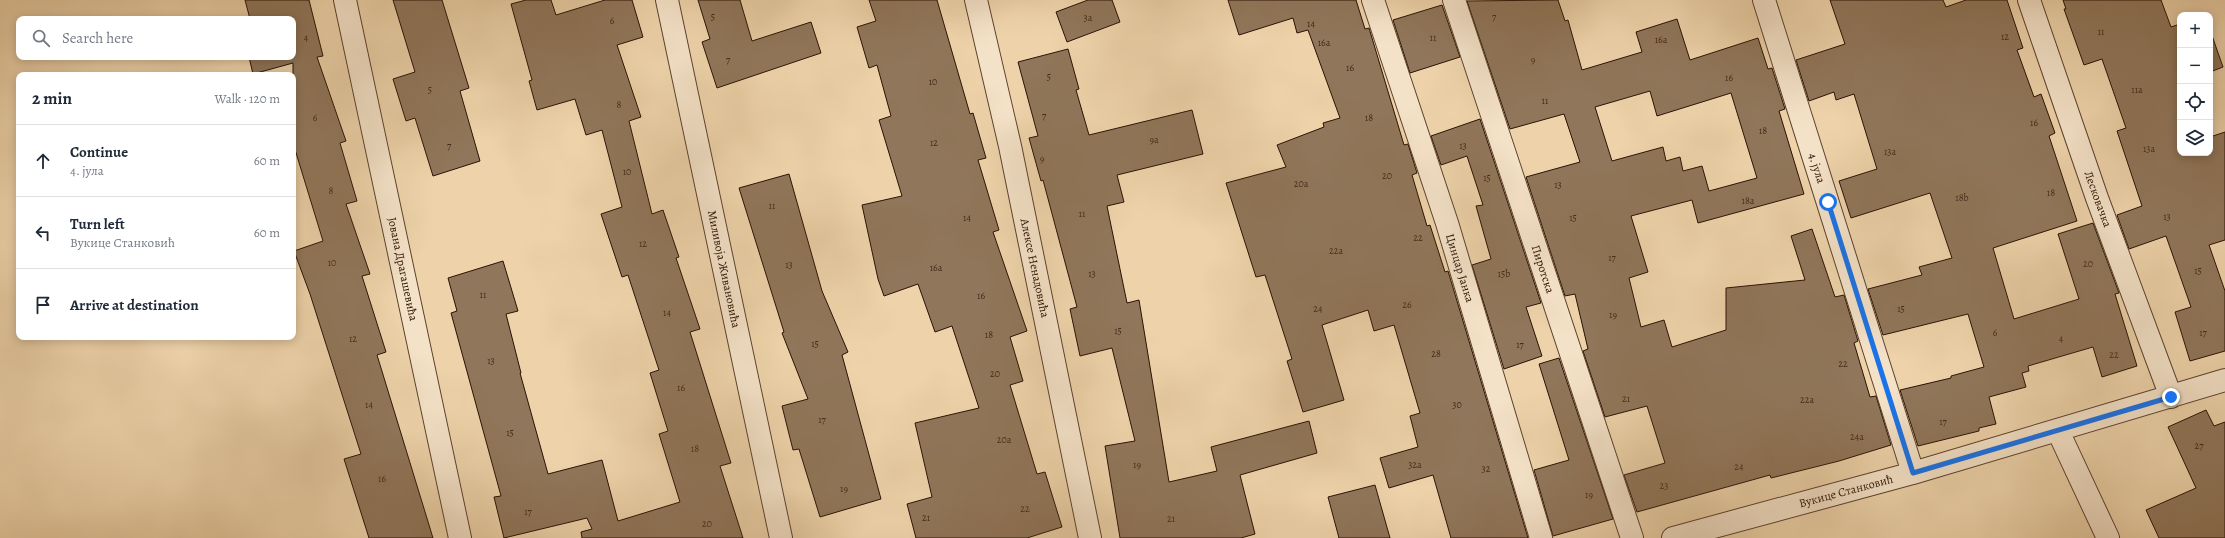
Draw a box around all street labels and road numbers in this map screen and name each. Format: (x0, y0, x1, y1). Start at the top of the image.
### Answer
street label: 4. јула (1805, 151, 1830, 186)
street label: Лесковачка (2080, 169, 2116, 230)
street label: Миливоја Живановића (704, 209, 744, 330)
street label: Јована Драгашевића (384, 216, 422, 323)
street label: Алексе Ненадовића (1016, 216, 1053, 319)
street label: Цинцар Јанка (1442, 232, 1478, 305)
street label: Пиротска (1528, 243, 1558, 296)
street label: Вукице Станковић (1797, 471, 1895, 511)

